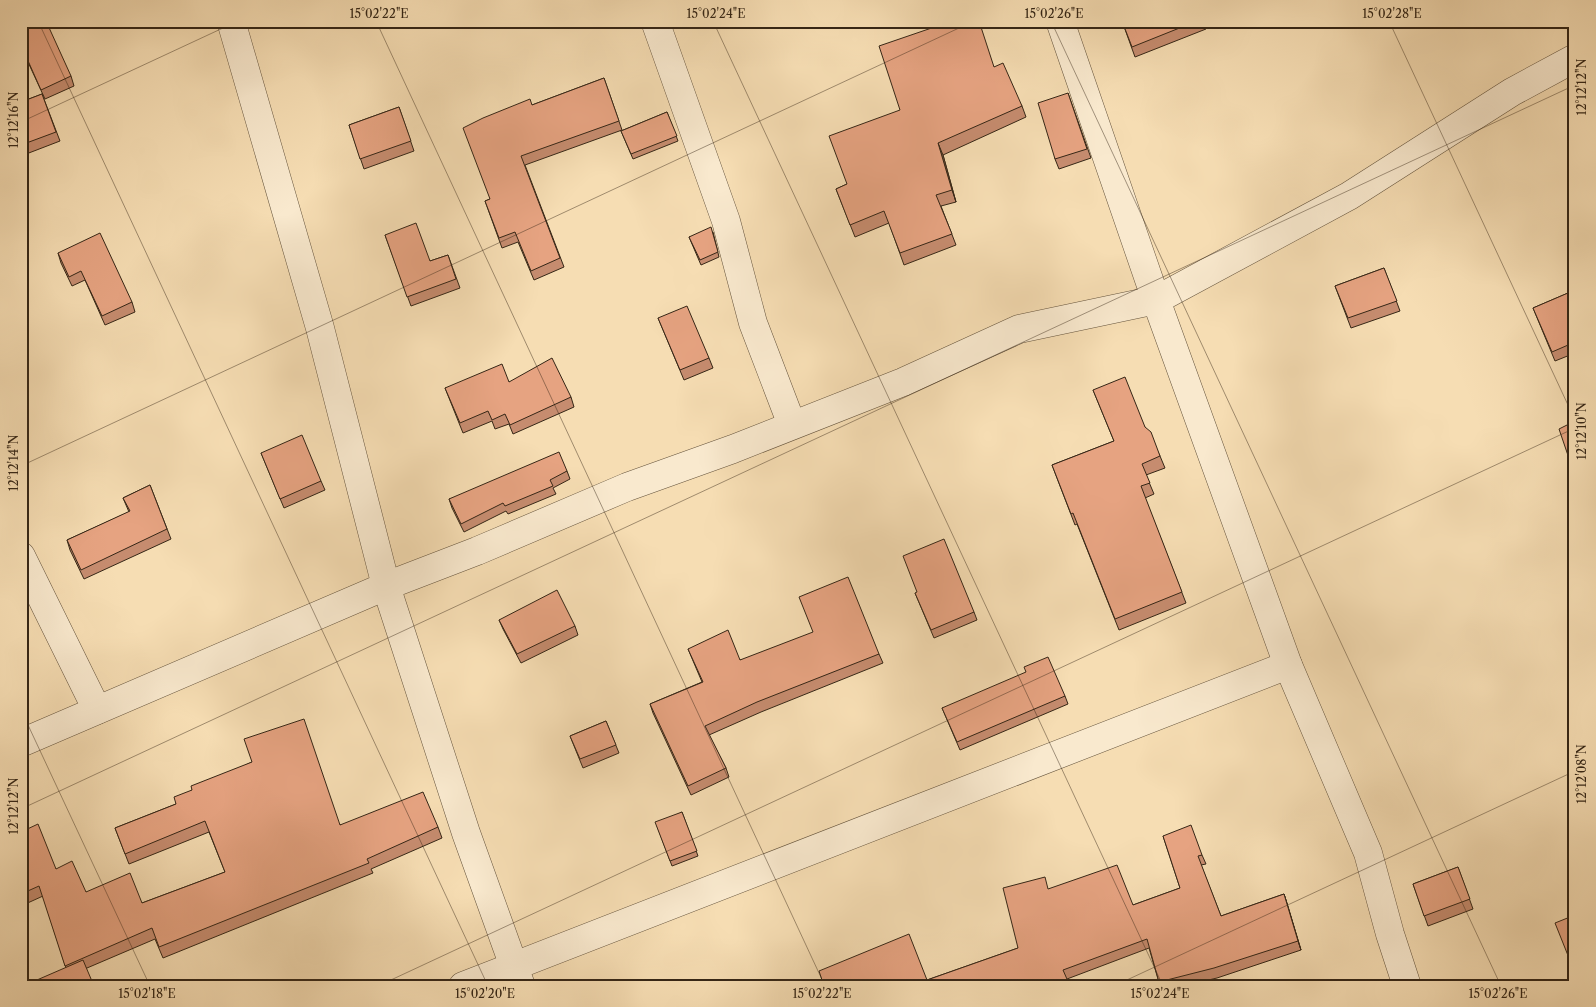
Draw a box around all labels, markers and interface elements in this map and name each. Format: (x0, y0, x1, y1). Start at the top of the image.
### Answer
text: 15°02'22"E (349, 6, 409, 21)
text: 15°02'24"E (686, 6, 746, 21)
text: 15°02'26"E (1024, 6, 1084, 21)
text: 15°02'28"E (1362, 6, 1422, 21)
text: 12°12'12"N (1574, 59, 1589, 115)
text: 12°12'16"N (6, 92, 21, 148)
text: 12°12'10"N (1574, 402, 1589, 460)
text: 12°12'14"N (6, 435, 21, 491)
text: 12°12'08"N (1574, 744, 1589, 804)
text: 12°12'12"N (6, 778, 21, 834)
text: 15°02'18"E (118, 986, 176, 1001)
text: 15°02'20"E (455, 986, 515, 1001)
text: 15°02'22"E (792, 986, 852, 1001)
text: 15°02'24"E (1130, 986, 1190, 1001)
text: 15°02'26"E (1468, 986, 1528, 1001)

